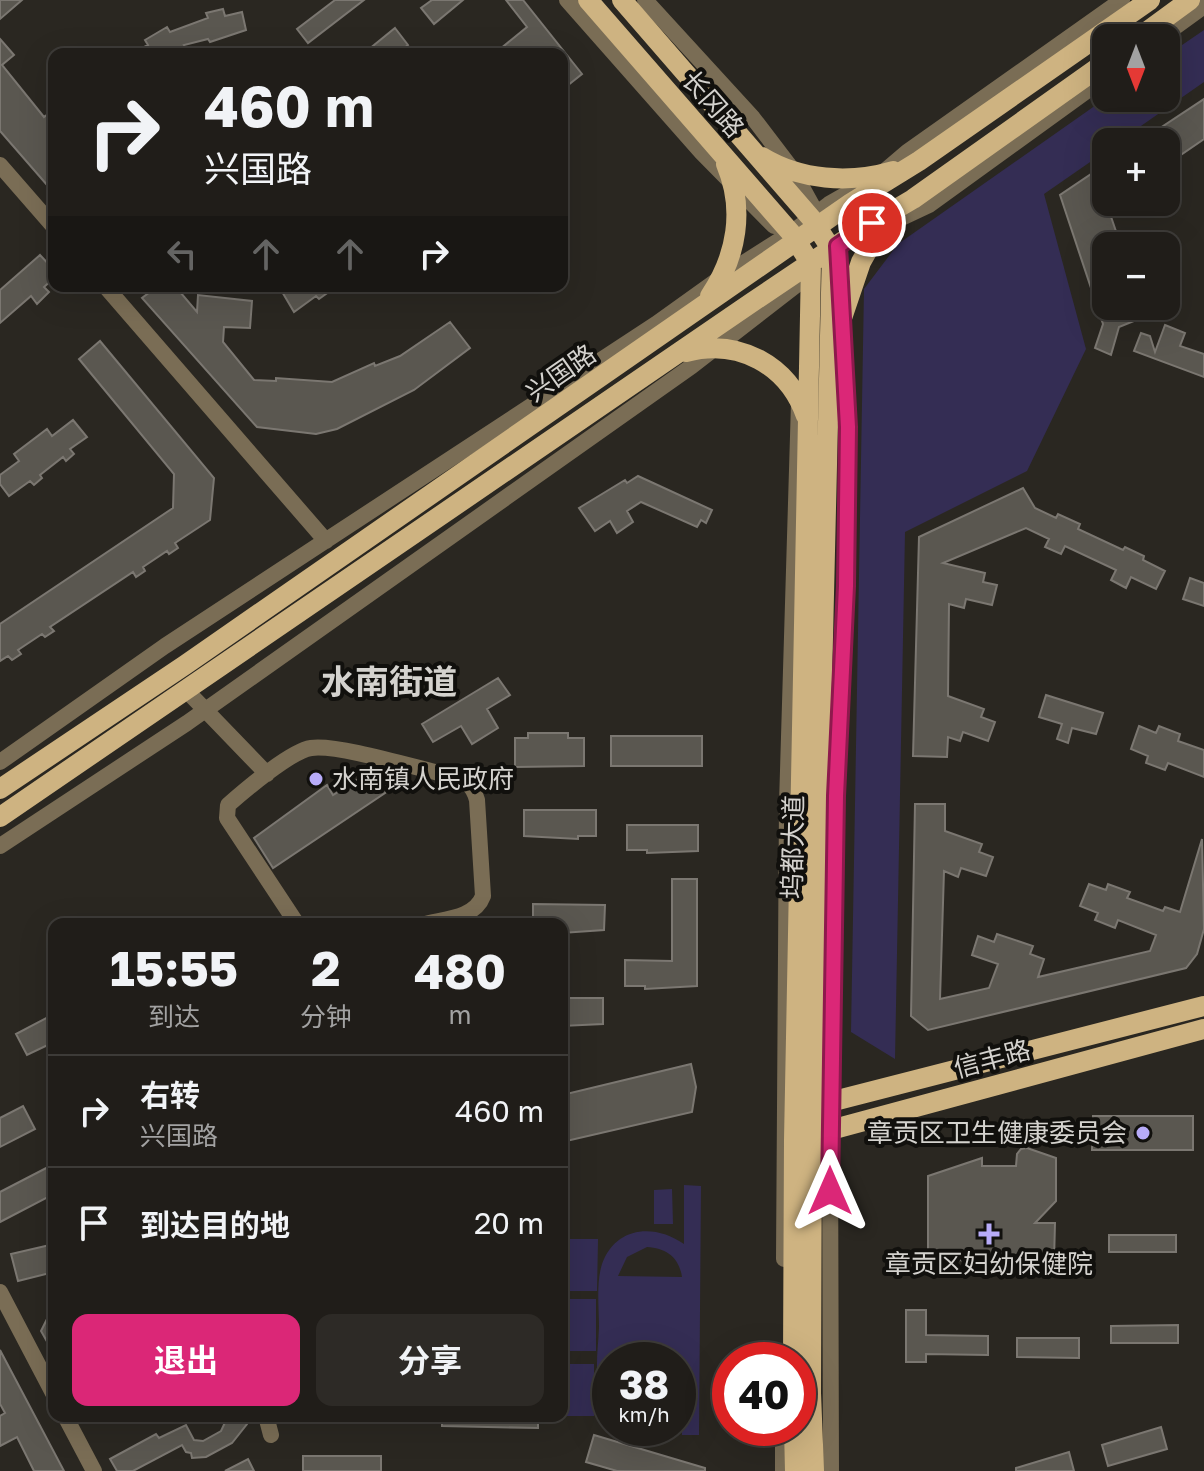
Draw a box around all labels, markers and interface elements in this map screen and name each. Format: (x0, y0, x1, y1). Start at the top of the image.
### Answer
north arrow (1092, 24, 1180, 112)
map controls (1092, 24, 1180, 320)
street label: 长冈路 (676, 64, 751, 143)
text: 460 m (204, 72, 374, 139)
icon: right (72, 80, 176, 184)
button: + (1092, 128, 1180, 216)
text: 兴国路 (204, 147, 312, 190)
pin (838, 189, 906, 257)
icon: arrive (850, 201, 894, 245)
icon: left (160, 232, 204, 276)
icon: ahead (244, 232, 288, 276)
icon: ahead (328, 232, 372, 276)
icon: right (412, 232, 456, 276)
button: − (1092, 232, 1180, 320)
street label: 兴国路 (520, 338, 602, 408)
district label: 水南街道 (321, 661, 457, 701)
place label: 水南镇人民政府 (332, 763, 514, 794)
marker: 水南镇人民政府 (307, 770, 325, 788)
street label: 坞都大道 (776, 795, 809, 899)
text: 15:55 (110, 939, 238, 997)
text: 2 (311, 939, 341, 997)
text: 480 (414, 942, 506, 1000)
text: m (448, 999, 472, 1030)
text: 到达 (148, 1001, 200, 1032)
text: 分钟 (300, 1001, 352, 1032)
street label: 信丰路 (950, 1033, 1034, 1084)
text: 右转 (140, 1077, 200, 1113)
icon: right (72, 1089, 116, 1133)
text: 460 m (455, 1093, 544, 1129)
place label: 章贡区卫生健康委员会 (867, 1117, 1127, 1148)
text: 兴国路 (140, 1120, 218, 1151)
marker: 章贡区卫生健康委员会 (1134, 1124, 1152, 1142)
position arrow (788, 1149, 872, 1233)
icon: arrive (72, 1201, 116, 1245)
text: 20 m (474, 1205, 544, 1241)
text: 到达目的地 (140, 1207, 290, 1243)
marker: 章贡区妇幼保健院 (978, 1223, 1000, 1245)
place label: 章贡区妇幼保健院 (885, 1248, 1093, 1279)
button: 退出 (72, 1314, 300, 1406)
button: 分享 (316, 1314, 544, 1406)
speed limit sign: 40 (712, 1342, 816, 1446)
text: 38 (619, 1360, 669, 1408)
text: km/h (619, 1402, 669, 1426)

